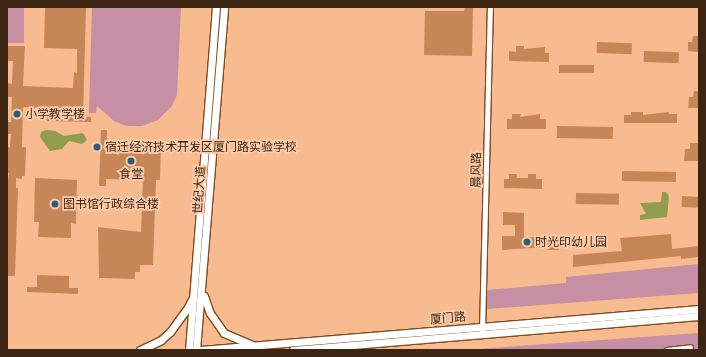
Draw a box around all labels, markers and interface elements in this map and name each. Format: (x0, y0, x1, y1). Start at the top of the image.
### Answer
place label: 小学教学楼 (25, 107, 85, 121)
marker: 小学教学楼 (12, 109, 22, 119)
place label: 宿迁经济技术开发区厦门路实验学校 (105, 140, 297, 154)
marker: 宿迁经济技术开发区厦门路实验学校 (92, 142, 102, 152)
street label: 晨风路 (468, 152, 484, 188)
marker: 食堂 (126, 156, 136, 166)
street label: 世纪大道 (190, 166, 208, 214)
place label: 食堂 (119, 167, 143, 181)
place label: 图书馆行政综合楼 (63, 197, 159, 211)
marker: 图书馆行政综合楼 (50, 199, 60, 209)
place label: 时光印幼儿园 (535, 235, 607, 249)
marker: 时光印幼儿园 (522, 237, 532, 247)
street label: 厦门路 (429, 309, 467, 327)

